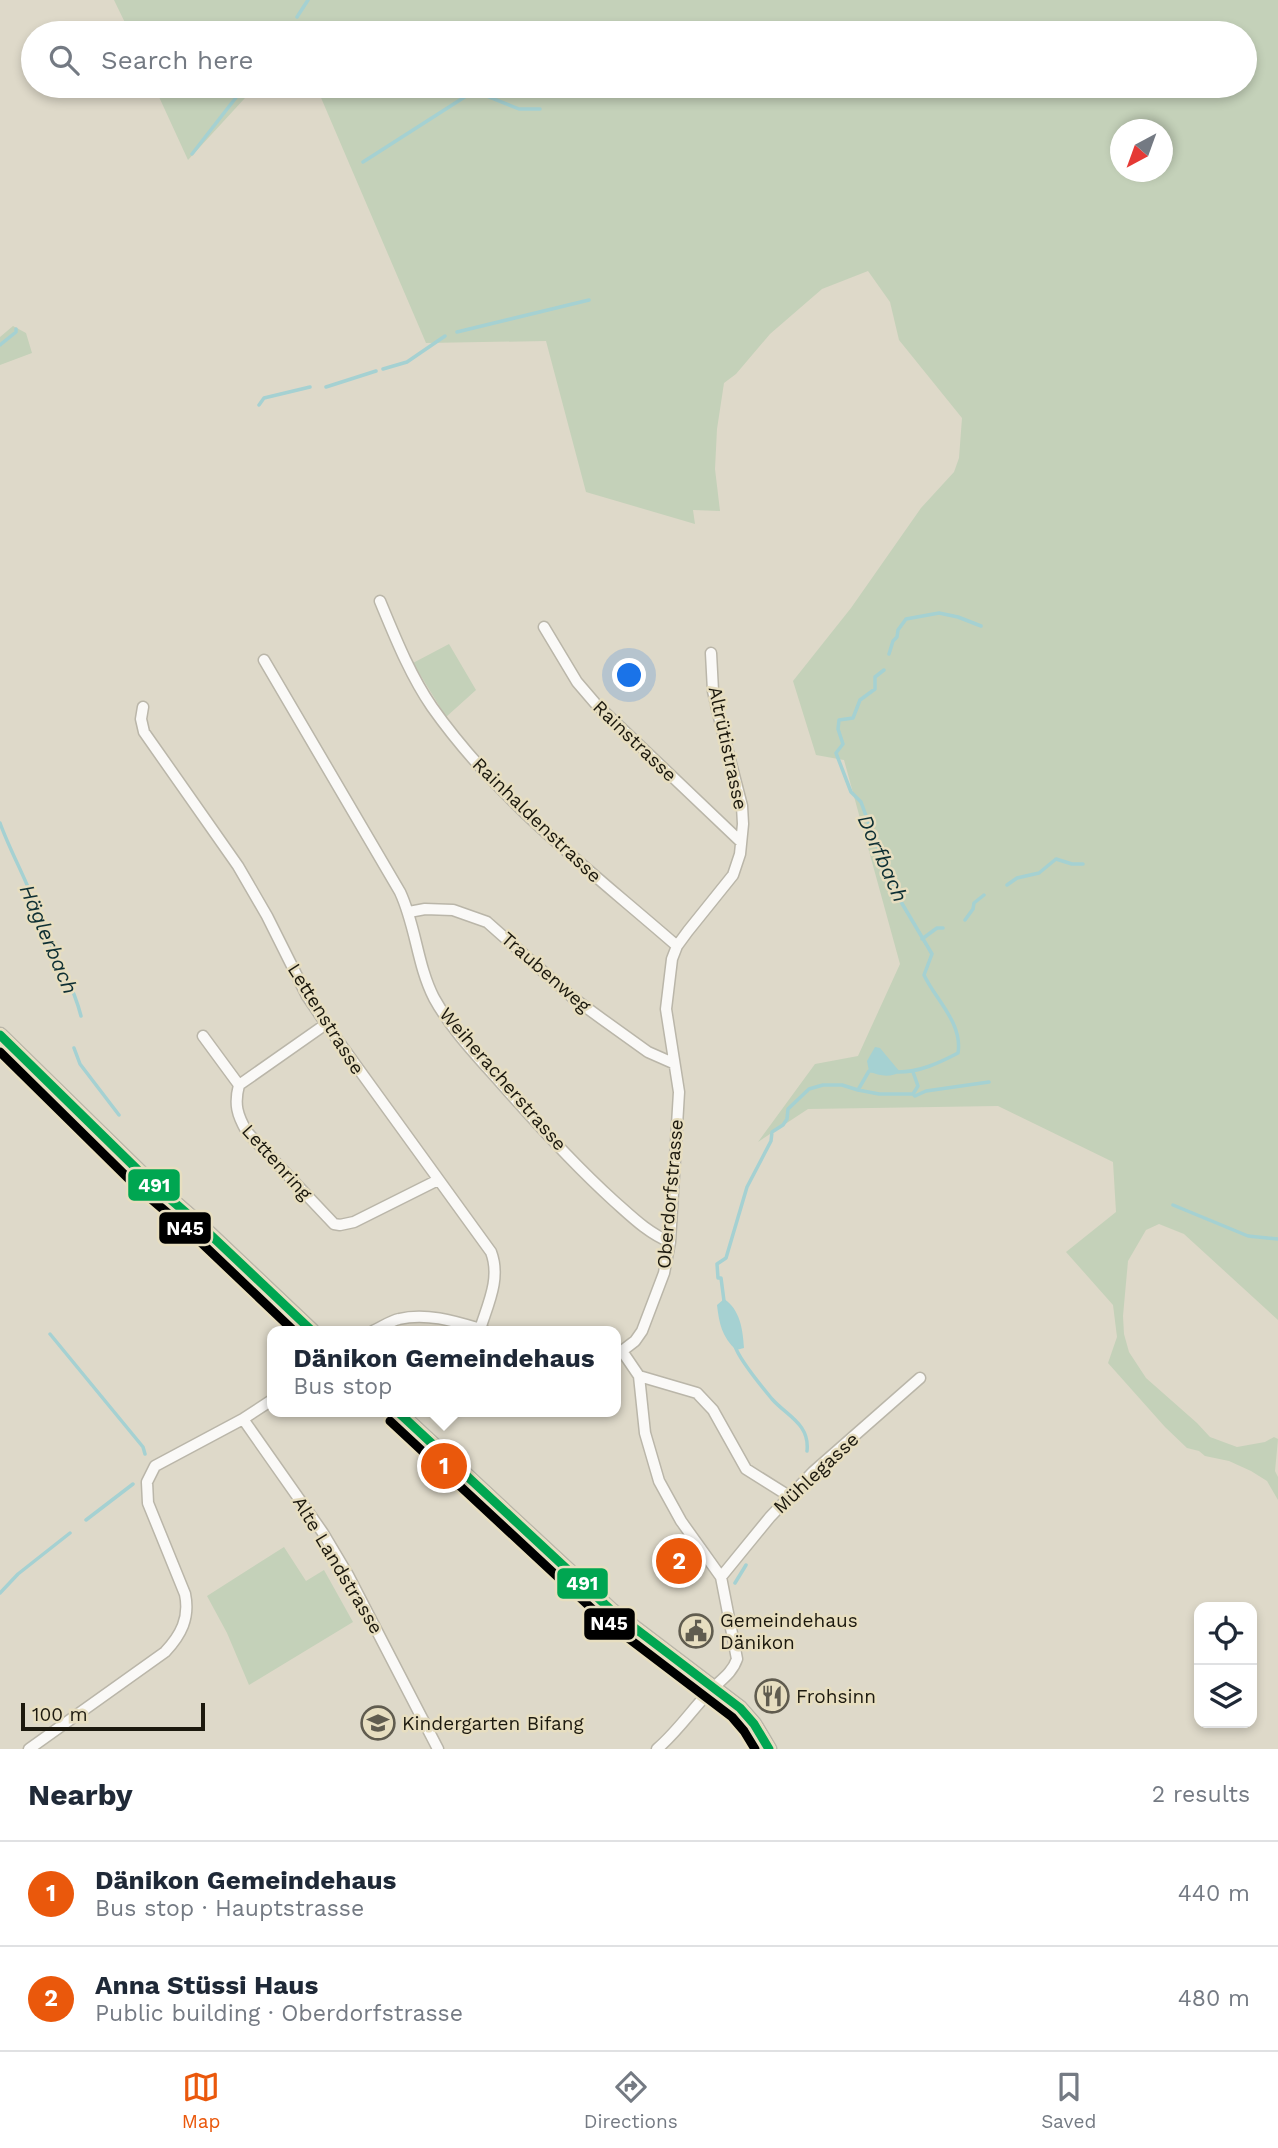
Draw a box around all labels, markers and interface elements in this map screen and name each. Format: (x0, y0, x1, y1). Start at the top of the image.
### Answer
search box (21, 21, 1257, 98)
icon: search (45, 41, 83, 79)
text: Search here (101, 45, 253, 75)
north arrow (1110, 119, 1173, 182)
your location (612, 658, 646, 692)
street label: Altrütistrasse (704, 684, 752, 812)
street label: Rainstrasse (588, 695, 682, 787)
street label: Rainhaldenstrasse (468, 753, 606, 887)
water label: Dorfbach (853, 810, 913, 906)
water label: Häglerbach (15, 880, 83, 998)
street label: Traubenweg (496, 927, 596, 1018)
street label: Lettenstrasse (283, 959, 369, 1079)
street label: Weiheracherstrasse (434, 1003, 572, 1155)
street label: Oberdorfstrasse (652, 1118, 688, 1270)
street label: Lettenring (237, 1119, 318, 1205)
line badge: 491 (127, 1168, 181, 1202)
text: 491 (138, 1174, 170, 1197)
line badge: N45 (158, 1211, 212, 1245)
text: N45 (166, 1217, 204, 1240)
popup (267, 1326, 621, 1417)
text: Dänikon Gemeindehaus (293, 1343, 595, 1373)
text: Bus stop (293, 1373, 392, 1400)
street label: Mühlegasse (769, 1428, 863, 1518)
pin: 1 (421, 1440, 467, 1492)
street label: Alte Landstrasse (288, 1492, 388, 1638)
pin: 2 (656, 1535, 702, 1587)
line badge: 491 (556, 1567, 609, 1600)
text: 491 (566, 1572, 598, 1595)
map controls (1194, 1602, 1257, 1728)
button: locate (1194, 1602, 1257, 1665)
line badge: N45 (583, 1607, 636, 1641)
place label: Gemeindehaus Dänikon (720, 1609, 858, 1654)
text: N45 (590, 1612, 628, 1635)
public building icon: Gemeindehaus Dänikon (677, 1612, 715, 1650)
button: layers (1194, 1665, 1257, 1728)
restaurant icon: Frohsinn (753, 1677, 791, 1715)
place label: Frohsinn (796, 1685, 876, 1708)
scale bar (21, 1700, 205, 1732)
text: 100 m (32, 1703, 88, 1726)
school or university icon: Kindergarten Bifang (359, 1704, 397, 1742)
place label: Kindergarten Bifang (402, 1712, 585, 1735)
text: Nearby (28, 1777, 133, 1812)
text: 2 results (1152, 1781, 1250, 1808)
text: Dänikon Gemeindehaus (95, 1865, 396, 1895)
text: 1 (46, 1880, 56, 1907)
text: 440 m (1178, 1880, 1250, 1907)
text: Bus stop · Hauptstrasse (95, 1895, 364, 1922)
text: Anna Stüssi Haus (95, 1970, 318, 2000)
text: 2 (44, 1985, 58, 2012)
text: 480 m (1178, 1985, 1250, 2012)
text: Public building · Oberdorfstrasse (95, 2000, 463, 2027)
tab: Map (182, 2068, 220, 2133)
tab: Directions (584, 2068, 678, 2133)
tab: Saved (1041, 2068, 1096, 2133)

